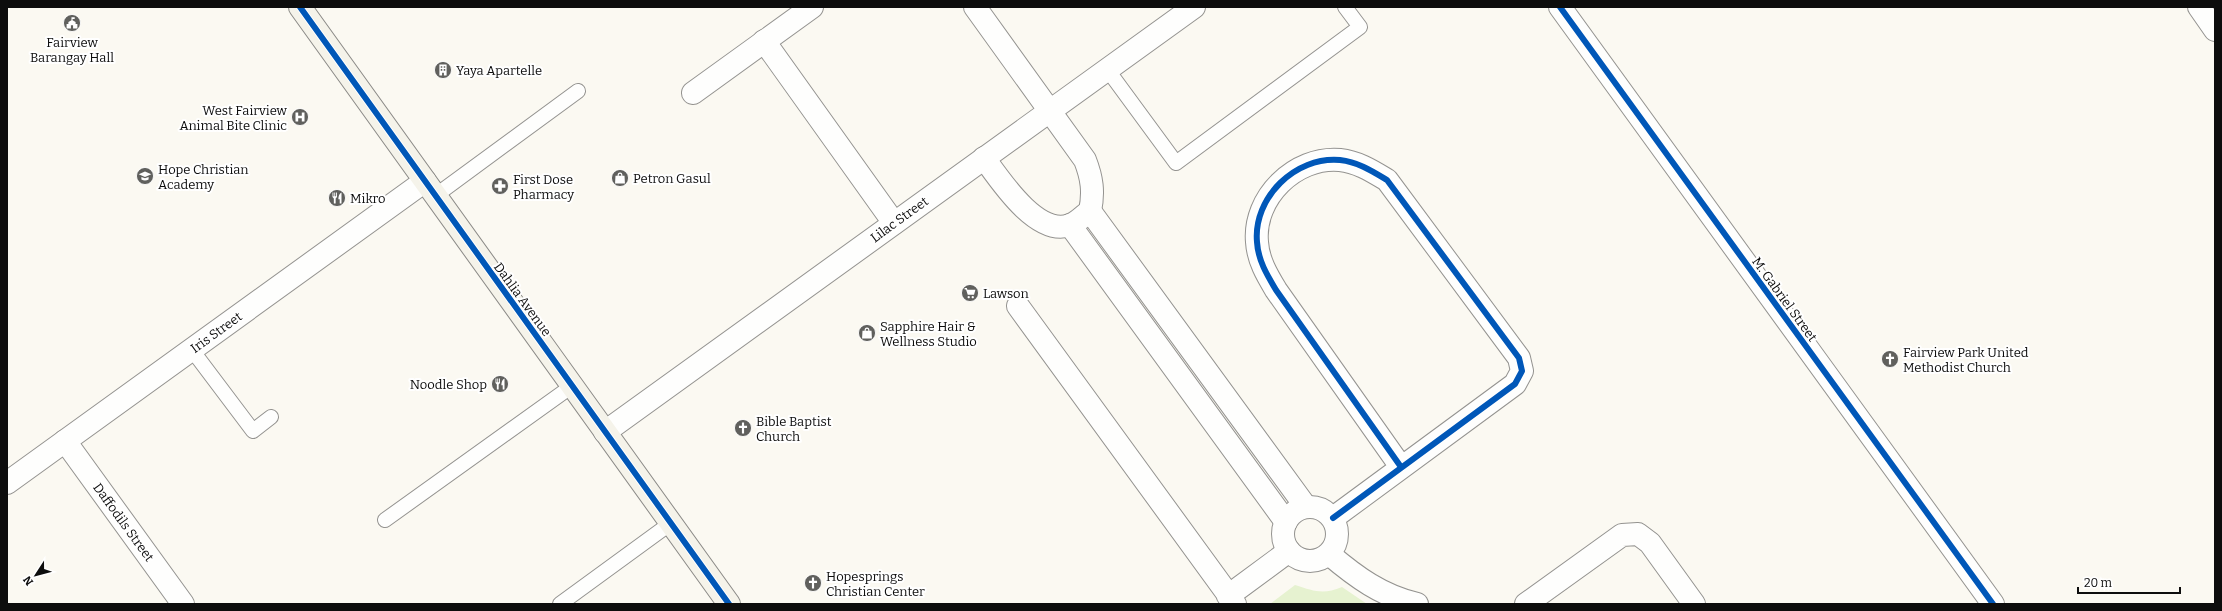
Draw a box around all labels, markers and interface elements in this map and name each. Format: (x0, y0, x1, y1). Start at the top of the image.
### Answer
public building icon: Fairview Barangay Hall (62, 13, 82, 33)
place label: Fairview Barangay Hall (30, 35, 114, 65)
building icon: Yaya Apartelle (433, 60, 453, 80)
place label: Yaya Apartelle (456, 63, 542, 78)
place label: West Fairview Animal Bite Clinic (179, 103, 288, 133)
hospital icon: West Fairview Animal Bite Clinic (290, 107, 310, 127)
place label: Hope Christian Academy (158, 162, 249, 192)
school or university icon: Hope Christian Academy (135, 166, 155, 186)
shop icon: Petron Gasul (610, 168, 630, 188)
place label: Petron Gasul (633, 171, 711, 186)
place label: First Dose Pharmacy (513, 172, 574, 202)
pharmacy icon: First Dose Pharmacy (490, 176, 510, 196)
restaurant icon: Mikro (327, 188, 347, 208)
place label: Mikro (350, 191, 386, 206)
street label: Lilac Street (868, 193, 931, 245)
street label: M. Gabriel Street (1749, 254, 1820, 345)
street label: Dahlia Avenue (491, 260, 554, 339)
supermarket icon: Lawson (960, 283, 980, 303)
place label: Lawson (983, 286, 1030, 301)
street label: Iris Street (188, 309, 245, 356)
place label: Sapphire Hair & Wellness Studio (880, 319, 977, 349)
shop icon: Sapphire Hair & Wellness Studio (857, 323, 877, 343)
place label: Fairview Park United Methodist Church (1903, 345, 2029, 375)
church icon: Fairview Park United Methodist Church (1880, 349, 1900, 369)
restaurant icon: Noodle Shop (490, 374, 510, 394)
place label: Noodle Shop (410, 377, 487, 392)
place label: Bible Baptist Church (756, 414, 832, 444)
church icon: Bible Baptist Church (733, 418, 753, 438)
street label: Daffodils Street (90, 480, 157, 565)
north arrow (16, 555, 56, 595)
place label: Hopesprings Christian Center (826, 569, 925, 599)
scale bar (2078, 569, 2180, 595)
text: N (20, 573, 36, 588)
church icon: Hopesprings Christian Center (803, 573, 823, 593)
text: 20 m (2084, 576, 2113, 590)

